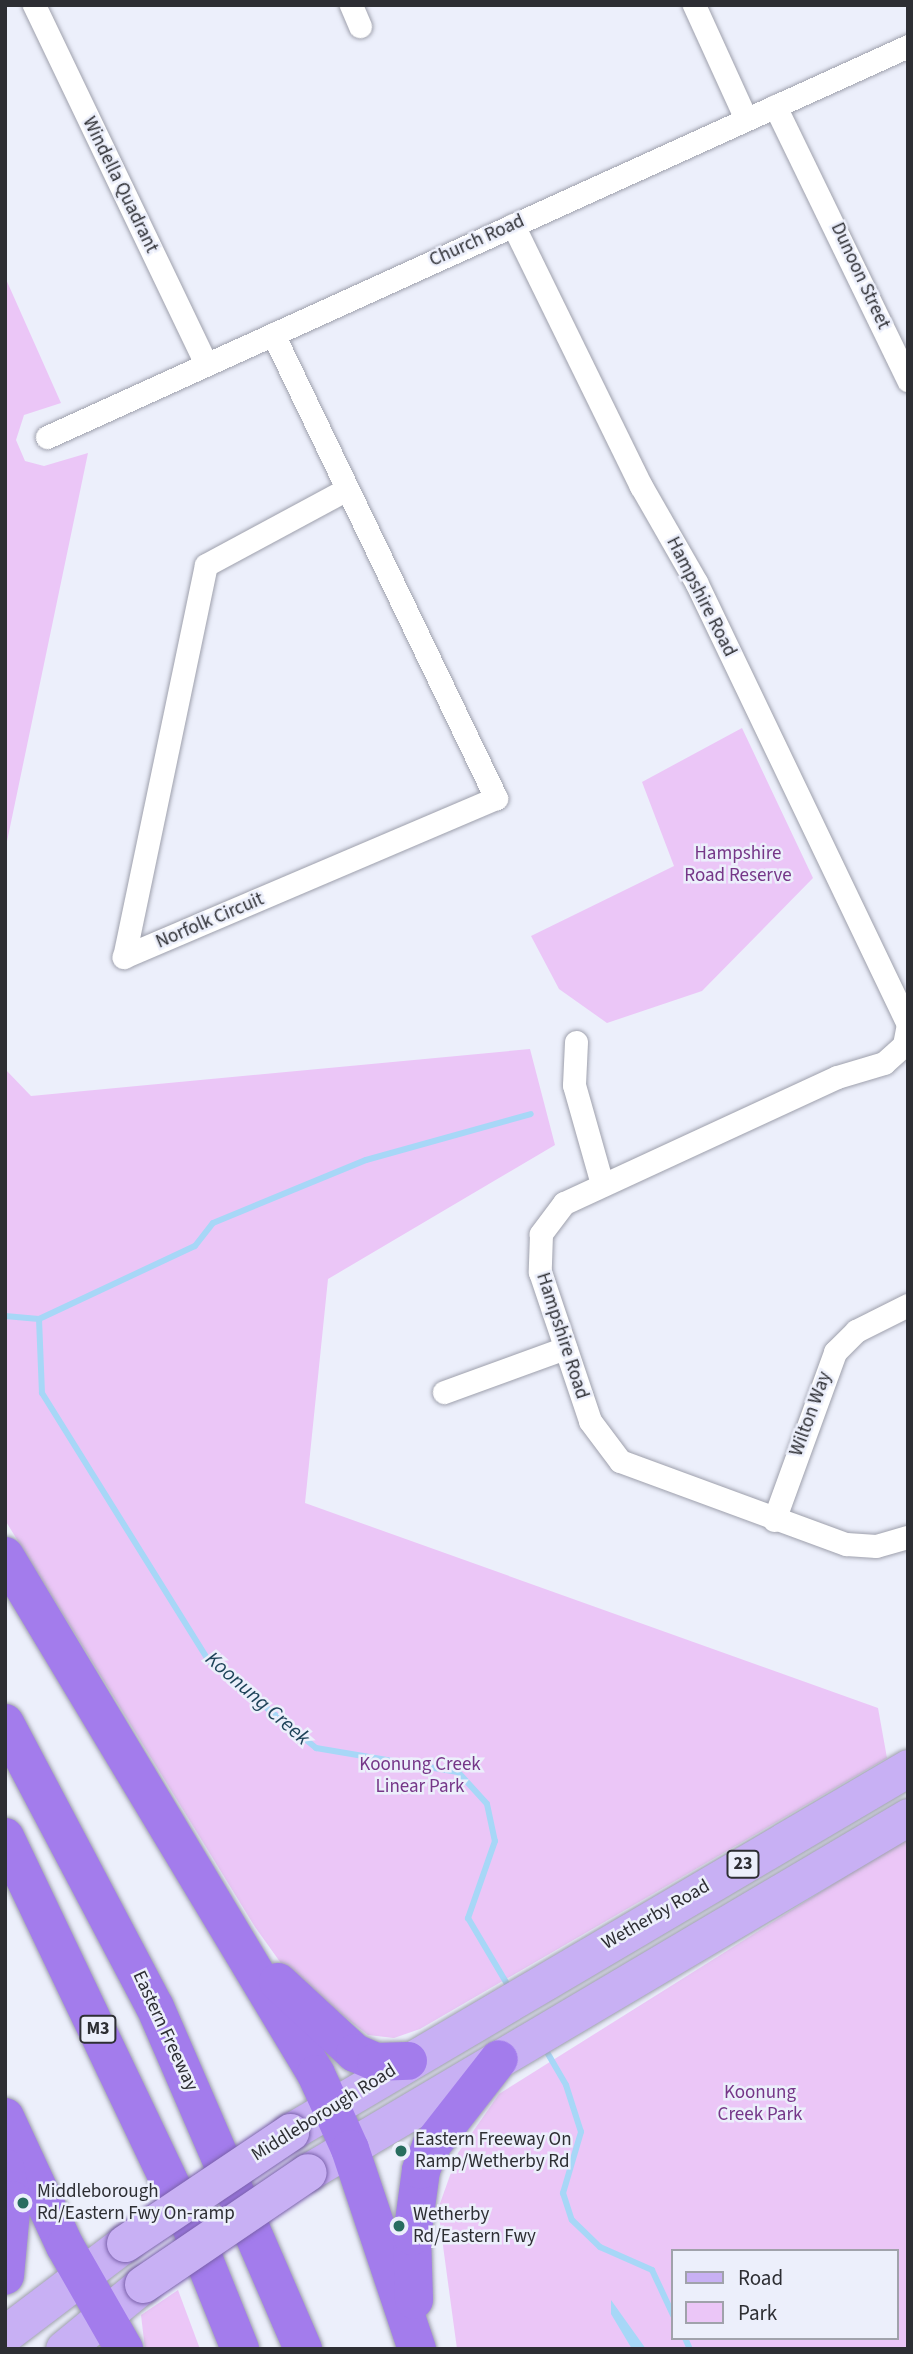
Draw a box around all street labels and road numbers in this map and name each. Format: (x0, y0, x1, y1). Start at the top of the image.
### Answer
street label: Windella Quadrant (77, 113, 163, 257)
street label: Church Road (426, 210, 528, 272)
street label: Dunoon Street (825, 219, 895, 333)
street label: Hampshire Road (661, 533, 741, 661)
street label: Norfolk Circuit (153, 888, 267, 954)
street label: Hampshire Road (531, 1270, 593, 1402)
street label: Wilton Way (785, 1369, 837, 1459)
road number: 23 (726, 1850, 760, 1878)
street label: Wetherby Road (598, 1875, 714, 1955)
street label: Eastern Freeway (127, 1967, 203, 2095)
road number: M3 (79, 2014, 117, 2043)
street label: Middleborough Road (247, 2059, 401, 2167)

